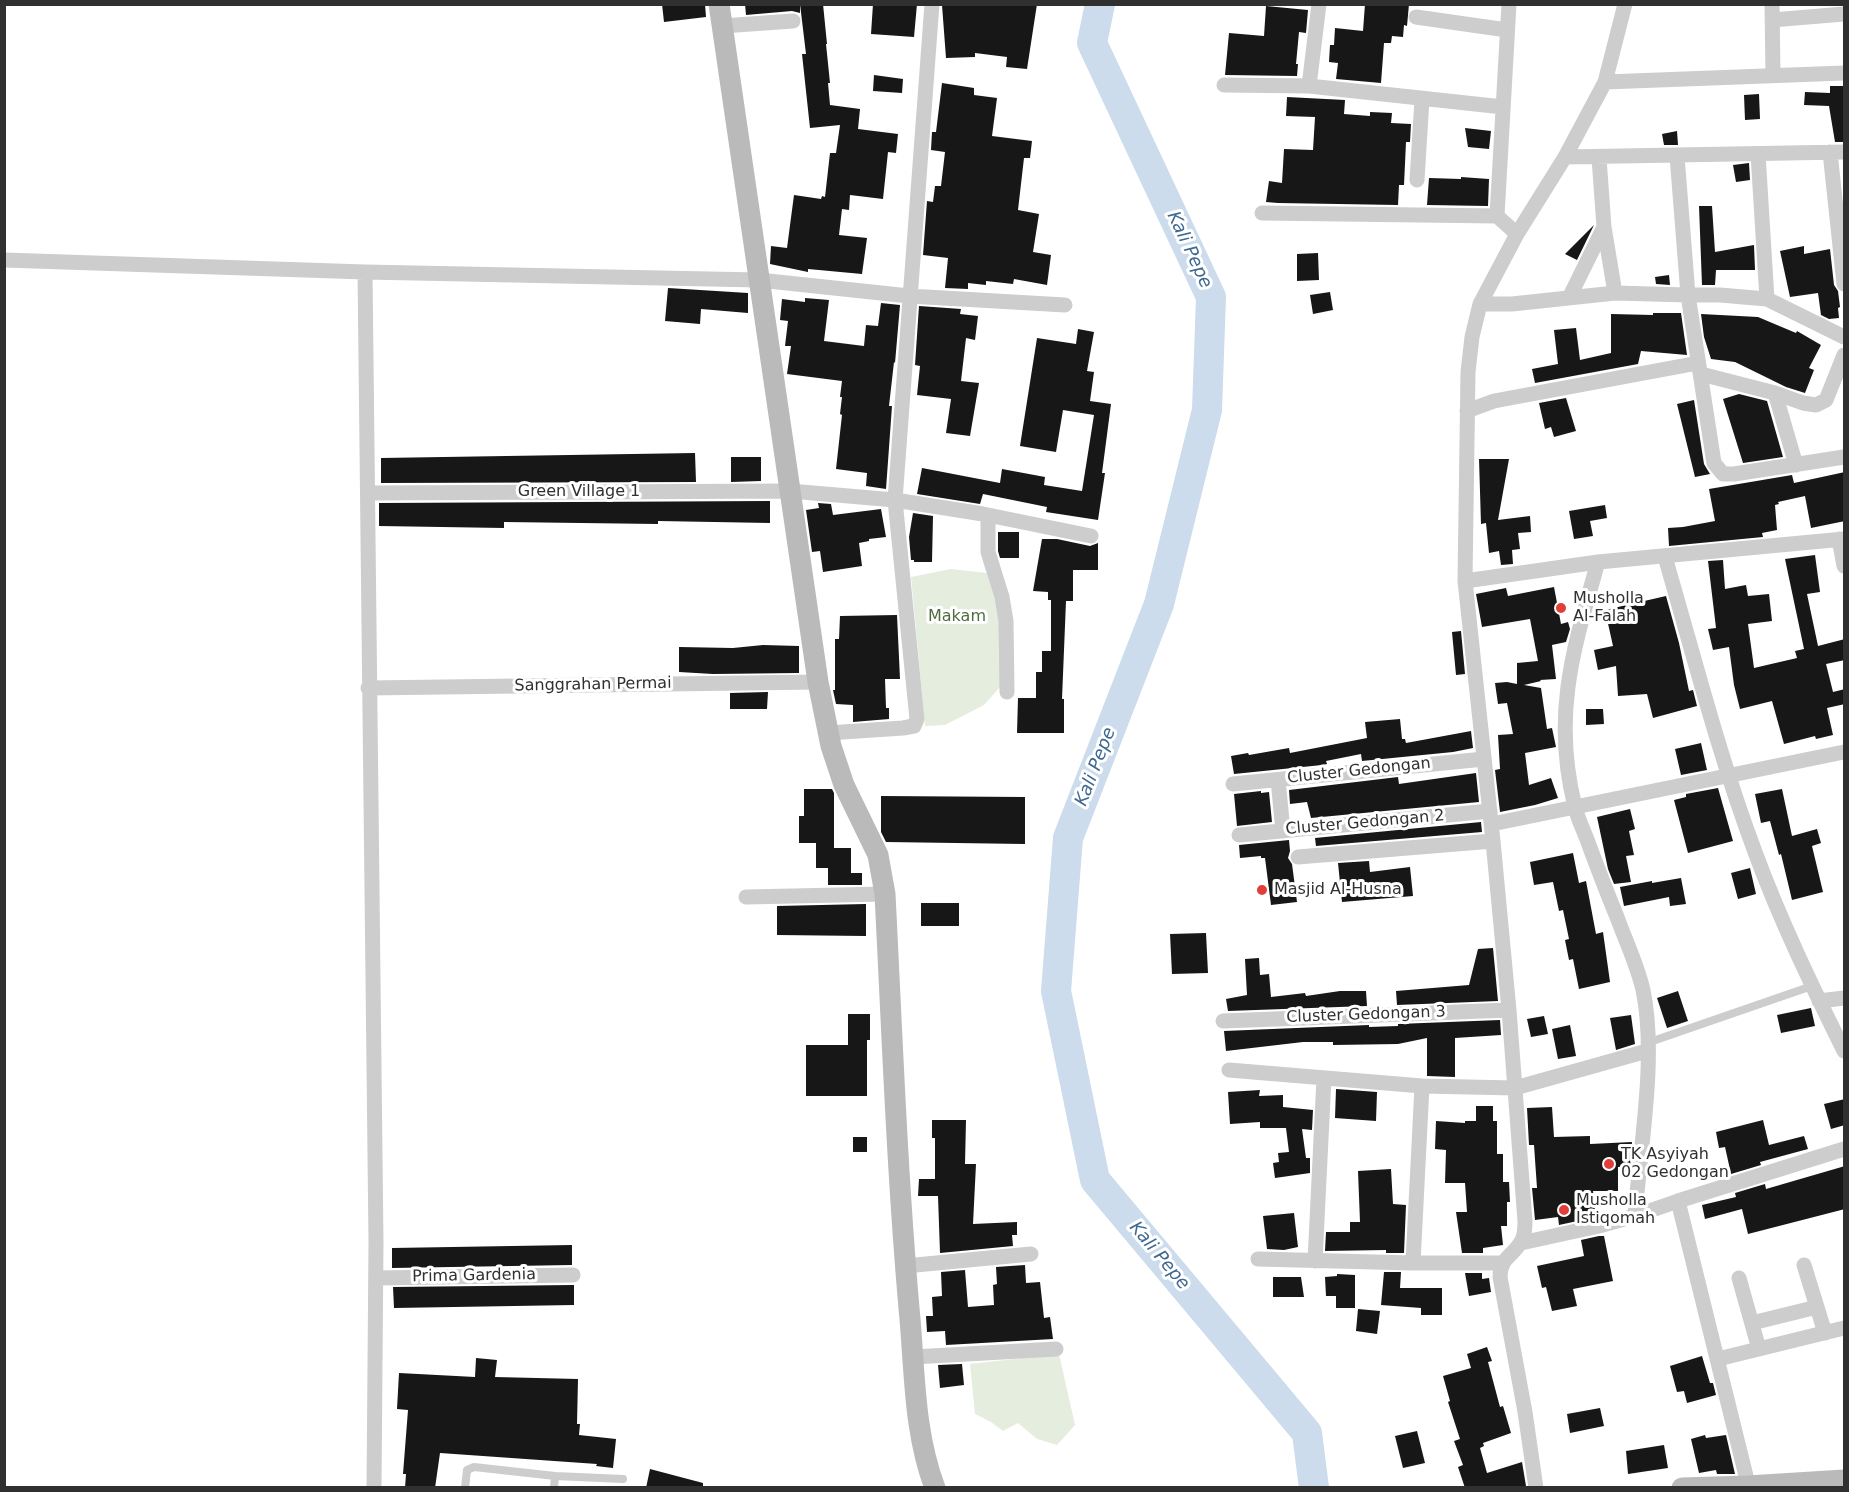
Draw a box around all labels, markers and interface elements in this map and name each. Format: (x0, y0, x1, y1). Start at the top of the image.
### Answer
water label: Kali Pepe (1162, 208, 1216, 292)
street label: Green Village 1 (518, 482, 640, 502)
place label: Musholla Al-Falah (1573, 589, 1644, 627)
marker: Musholla Al-Falah (1554, 601, 1568, 615)
park label: Makam (928, 607, 986, 627)
street label: Sanggrahan Permai (514, 674, 672, 696)
water label: Kali Pepe (1071, 725, 1121, 809)
street label: Cluster Gedongan (1286, 754, 1432, 788)
street label: Cluster Gedongan 2 (1285, 806, 1445, 840)
place label: Masjid Al-Husna (1274, 880, 1402, 900)
marker: Masjid Al-Husna (1255, 883, 1269, 897)
street label: Cluster Gedongan 3 (1286, 1003, 1446, 1027)
place label: TK Asyiyah 02 Gedongan (1621, 1145, 1729, 1183)
marker: TK Asyiyah 02 Gedongan (1602, 1157, 1616, 1171)
place label: Musholla Istiqomah (1576, 1191, 1655, 1229)
marker: Musholla Istiqomah (1557, 1203, 1571, 1217)
water label: Kali Pepe (1124, 1218, 1194, 1294)
street label: Prima Gardenia (412, 1265, 536, 1287)

